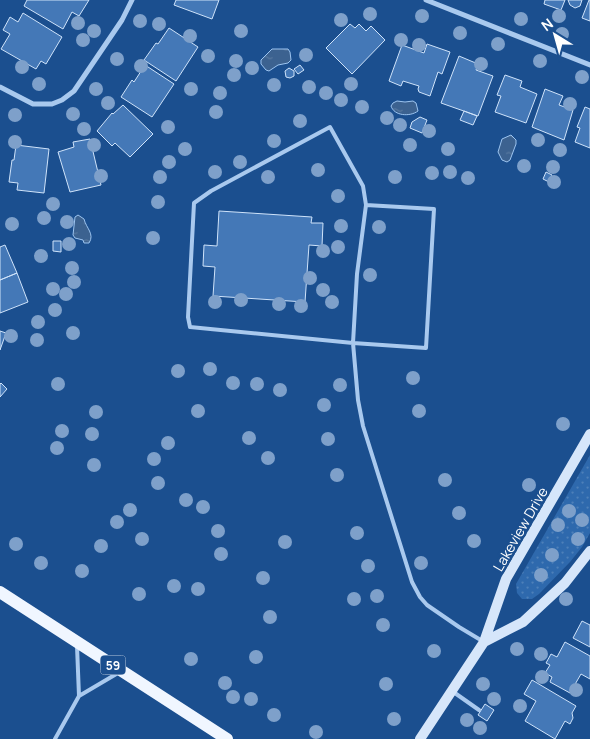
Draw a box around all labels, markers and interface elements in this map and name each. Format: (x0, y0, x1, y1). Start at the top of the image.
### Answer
north arrow (530, 10, 580, 60)
text: N (537, 14, 557, 35)
street label: Lakeview Drive (488, 483, 552, 575)
road number: 59 (100, 656, 126, 674)

